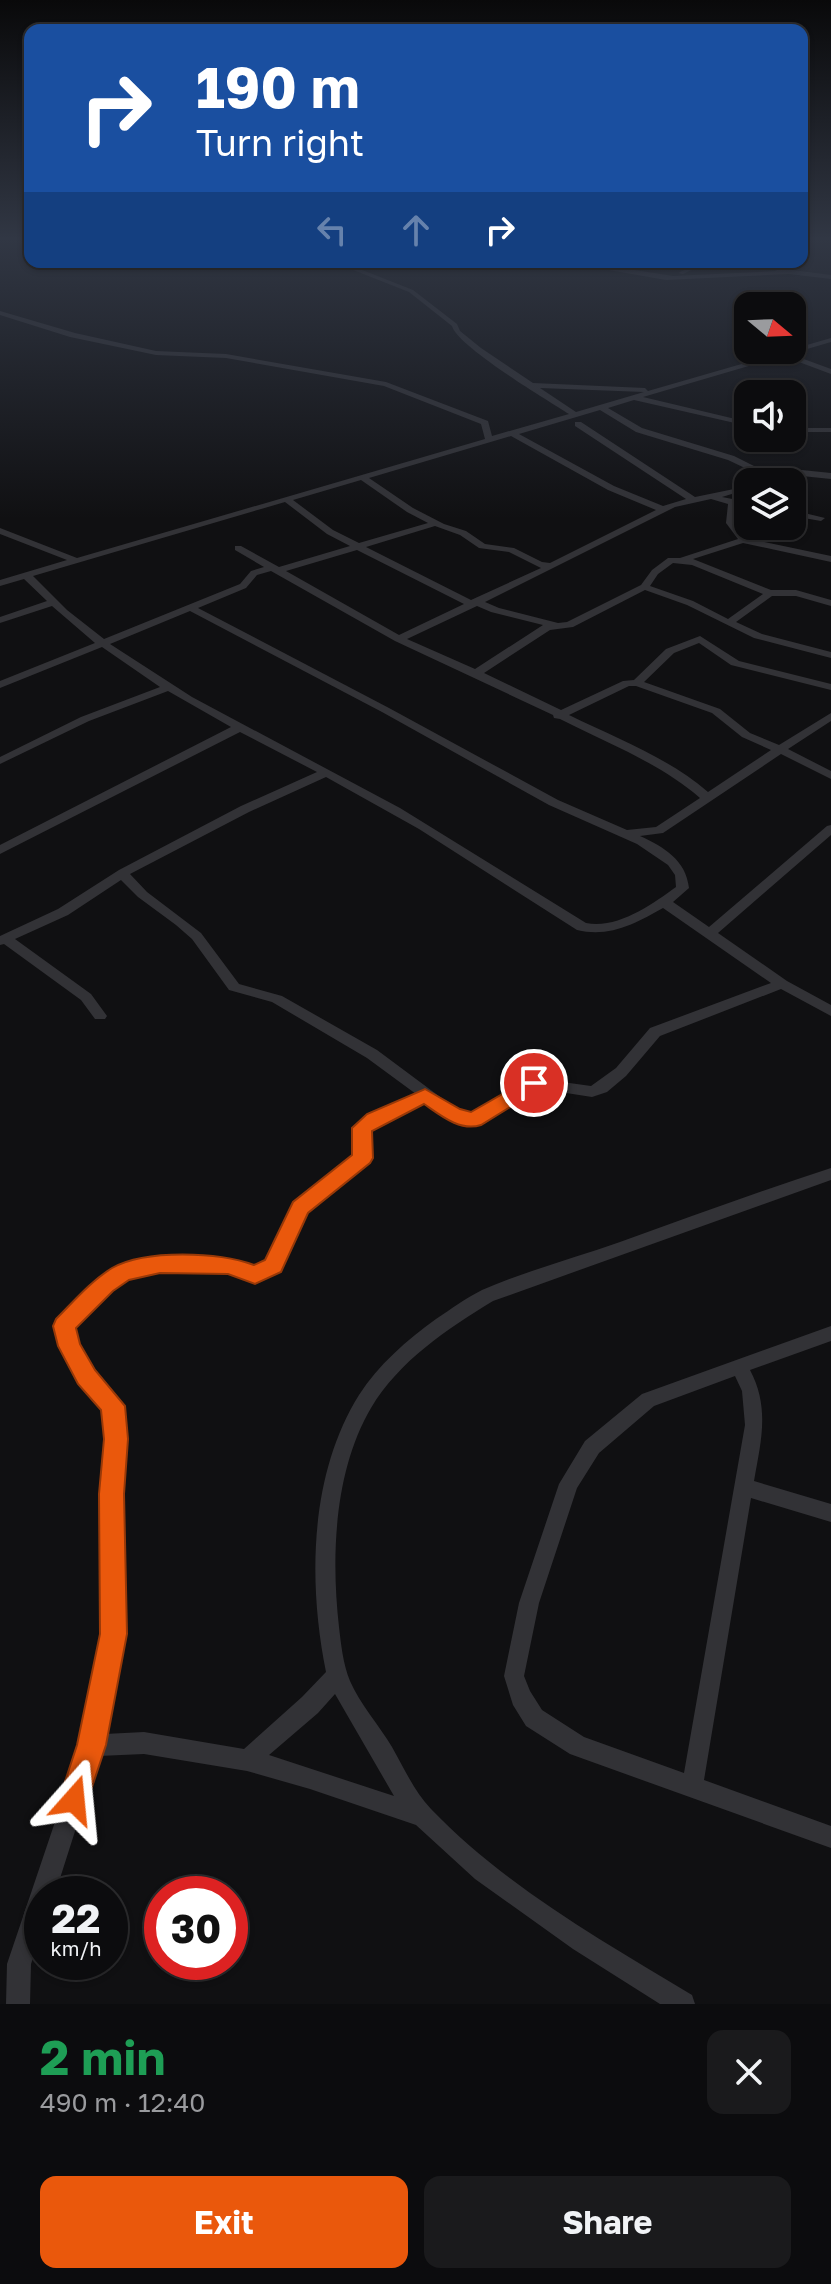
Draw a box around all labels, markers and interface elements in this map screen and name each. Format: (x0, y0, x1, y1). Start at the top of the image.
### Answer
text: 190 m (196, 53, 360, 120)
icon: right (64, 56, 168, 160)
text: Turn right (196, 121, 364, 164)
icon: left (310, 208, 354, 252)
icon: ahead (394, 208, 438, 252)
icon: right (478, 208, 522, 252)
north arrow (734, 292, 806, 364)
map controls (734, 292, 806, 540)
button: sound (734, 380, 806, 452)
button: layers (734, 468, 806, 540)
pin (500, 1049, 568, 1117)
icon: arrive (512, 1061, 556, 1105)
position arrow (32, 1758, 116, 1842)
speed limit sign: 30 (144, 1876, 248, 1980)
text: 22 (52, 1894, 100, 1942)
text: km/h (51, 1936, 101, 1960)
text: 2 min (40, 2028, 165, 2086)
button: close (707, 2030, 791, 2114)
text: 490 m · 12:40 (40, 2087, 206, 2118)
button: Exit (40, 2176, 408, 2268)
button: Share (424, 2176, 791, 2268)

